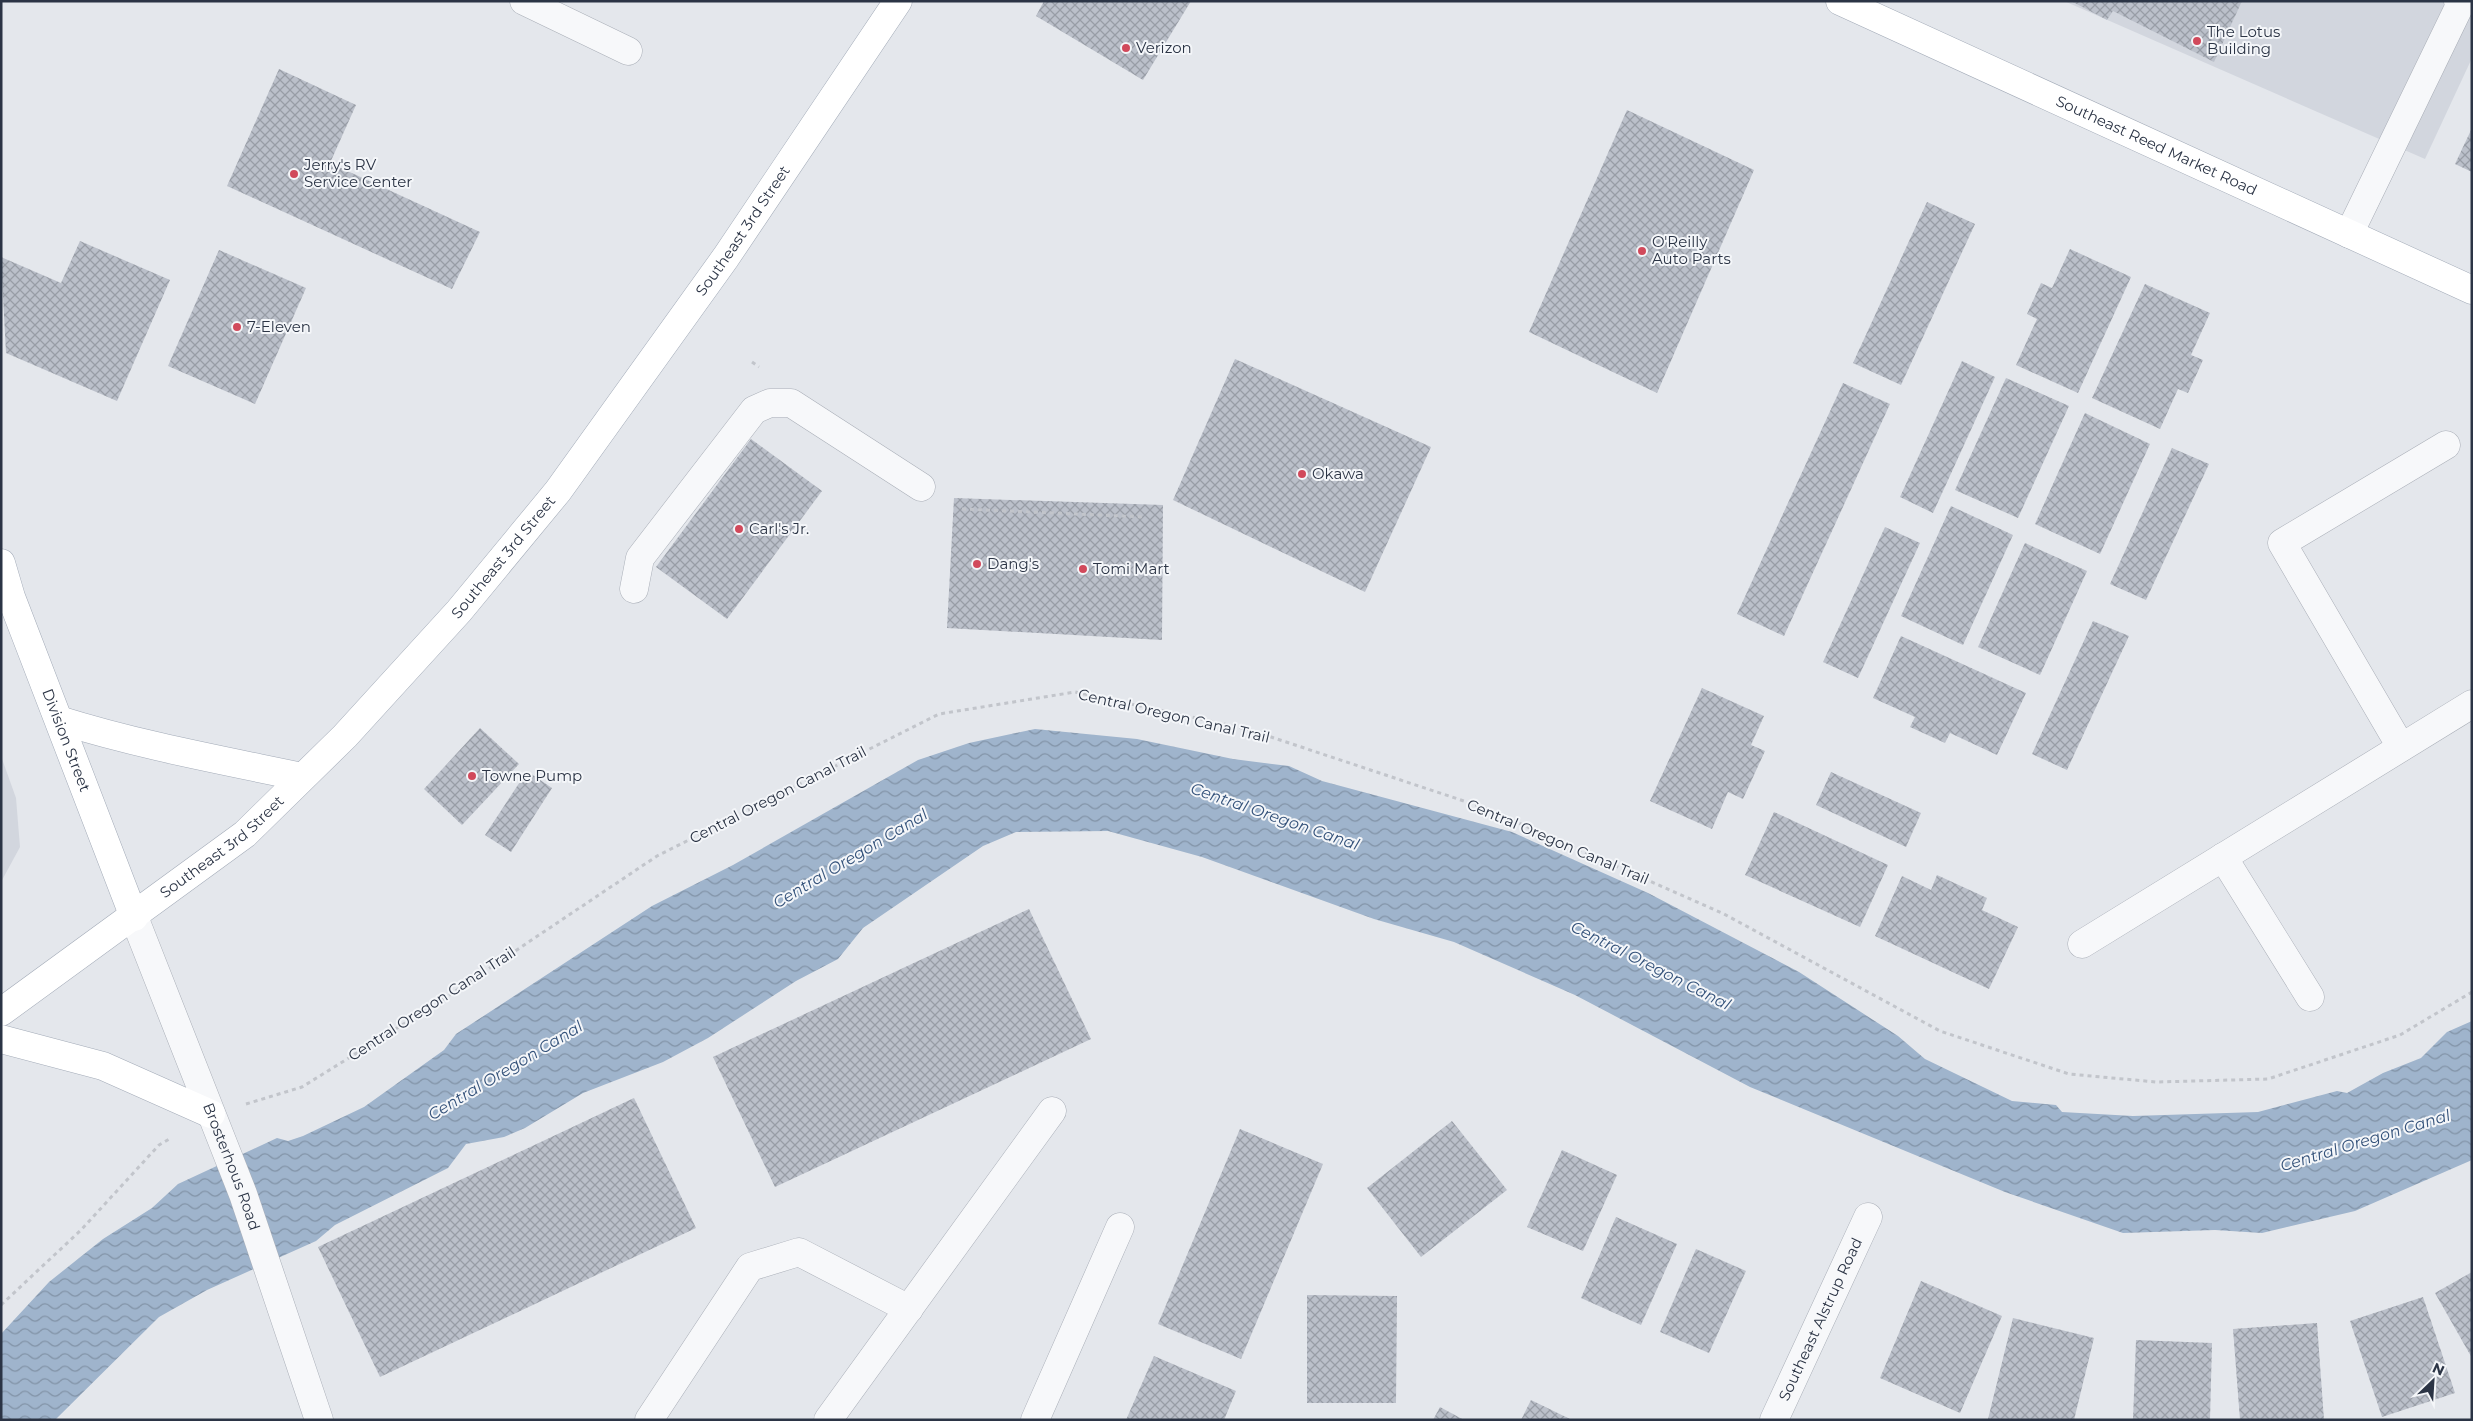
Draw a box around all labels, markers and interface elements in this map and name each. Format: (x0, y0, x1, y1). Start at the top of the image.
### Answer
place label: The Lotus Building (2207, 22, 2280, 58)
marker: The Lotus Building (2191, 35, 2203, 47)
place label: Verizon (1136, 38, 1192, 57)
marker: Verizon (1120, 42, 1132, 54)
street label: Southeast Reed Market Road (2053, 91, 2260, 199)
place label: Jerry's RV Service Center (303, 155, 412, 191)
street label: Southeast 3rd Street (691, 162, 794, 299)
marker: Jerry's RV Service Center (288, 168, 300, 180)
place label: O'Reilly Auto Parts (1652, 232, 1731, 268)
marker: O'Reilly Auto Parts (1636, 245, 1648, 257)
place label: 7-Eleven (247, 317, 311, 336)
marker: 7-Eleven (231, 321, 243, 333)
place label: Okawa (1312, 464, 1364, 483)
marker: Okawa (1296, 468, 1308, 480)
street label: Southeast 3rd Street (447, 491, 559, 622)
place label: Carl's Jr. (749, 519, 809, 538)
marker: Carl's Jr. (733, 523, 745, 535)
place label: Dang's (987, 554, 1039, 573)
marker: Dang's (971, 558, 983, 570)
place label: Tomi Mart (1093, 559, 1170, 578)
marker: Tomi Mart (1077, 563, 1089, 575)
street label: Central Oregon Canal Trail (1076, 684, 1272, 747)
street label: Division Street (38, 686, 95, 794)
street label: Central Oregon Canal Trail (686, 742, 869, 848)
place label: Towne Pump (482, 766, 582, 785)
marker: Towne Pump (466, 770, 478, 782)
water label: Central Oregon Canal (1188, 779, 1362, 854)
street label: Southeast 3rd Street (156, 791, 288, 902)
street label: Central Oregon Canal Trail (1464, 794, 1652, 889)
water label: Central Oregon Canal (770, 804, 932, 912)
water label: Central Oregon Canal (1568, 917, 1735, 1014)
street label: Central Oregon Canal Trail (344, 942, 519, 1065)
water label: Central Oregon Canal (425, 1016, 587, 1124)
street label: Brosterhous Road (199, 1100, 265, 1233)
water label: Central Oregon Canal (2278, 1105, 2453, 1175)
street label: Southeast Alstrup Road (1774, 1234, 1866, 1404)
north arrow (2408, 1356, 2458, 1406)
text: N (2430, 1359, 2447, 1380)

